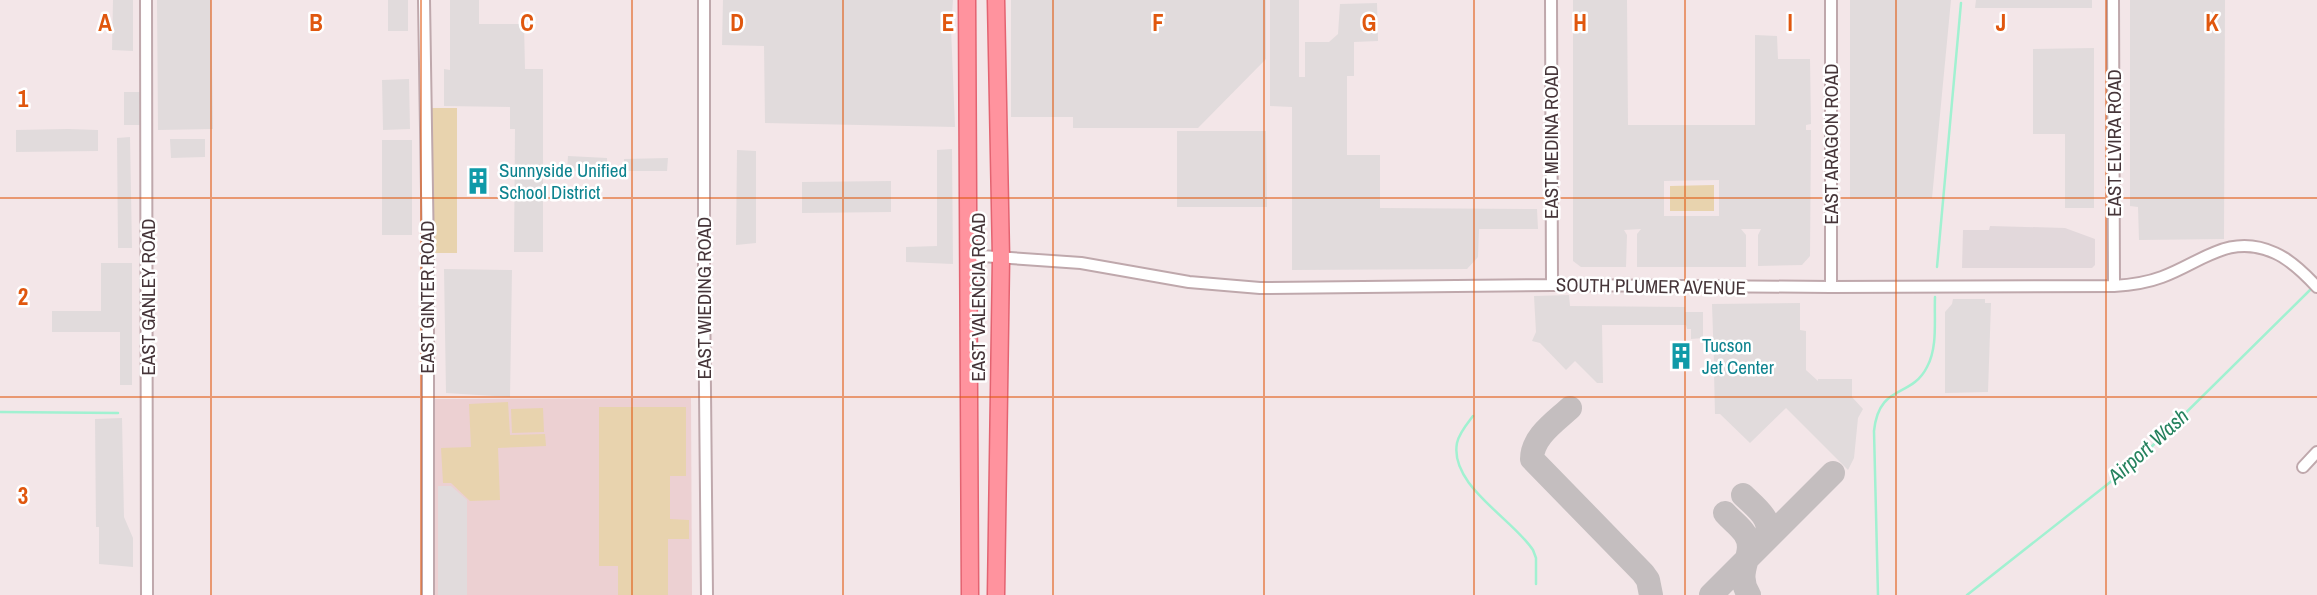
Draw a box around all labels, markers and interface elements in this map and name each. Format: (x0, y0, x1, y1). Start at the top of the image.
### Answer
text: A (98, 7, 112, 38)
text: B (309, 7, 323, 38)
text: C (520, 7, 534, 38)
text: D (730, 7, 744, 38)
text: E (942, 7, 954, 38)
text: F (1152, 7, 1164, 38)
text: G (1362, 7, 1376, 38)
text: H (1573, 7, 1587, 38)
text: I (1787, 7, 1793, 38)
text: J (1996, 7, 2006, 38)
text: K (2205, 7, 2219, 38)
street label: EAST ARAGON ROAD (1818, 64, 1844, 224)
street label: EAST MEDINA ROAD (1538, 65, 1564, 219)
street label: EAST ELVIRA ROAD (2101, 69, 2127, 217)
text: 1 (18, 83, 29, 114)
place label: Sunnyside Unified School District (499, 157, 627, 205)
building icon: Sunnyside Unified School District (463, 166, 493, 196)
street label: EAST VALENCIA ROAD (965, 212, 991, 382)
street label: EAST WIEDING ROAD (691, 217, 717, 379)
street label: EAST GANLEY ROAD (135, 218, 161, 376)
street label: EAST GINTER ROAD (414, 221, 440, 373)
street label: SOUTH PLUMER AVENUE (1556, 271, 1746, 301)
text: 2 (18, 281, 28, 312)
place label: Tucson Jet Center (1702, 332, 1775, 380)
building icon: Tucson Jet Center (1666, 341, 1696, 371)
water label: Airport Wash (2100, 402, 2195, 491)
text: 3 (18, 480, 28, 511)

